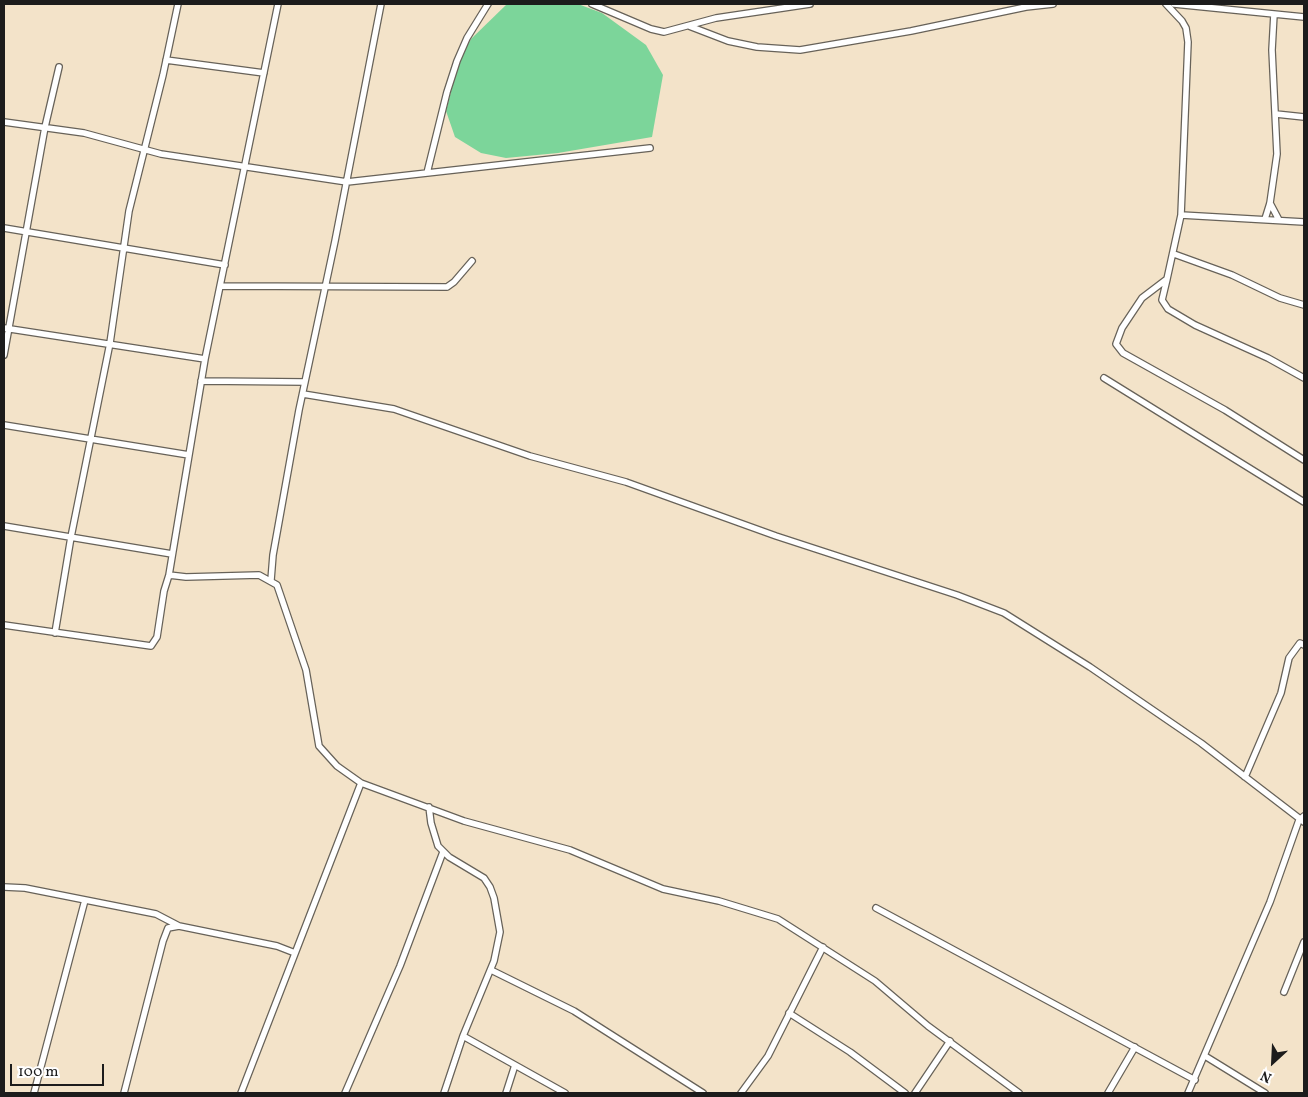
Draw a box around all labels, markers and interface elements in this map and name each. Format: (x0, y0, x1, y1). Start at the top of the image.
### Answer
north arrow (1248, 1037, 1298, 1087)
scale bar (12, 1054, 106, 1086)
text: 100 m (18, 1062, 58, 1083)
text: N (1258, 1065, 1275, 1087)

